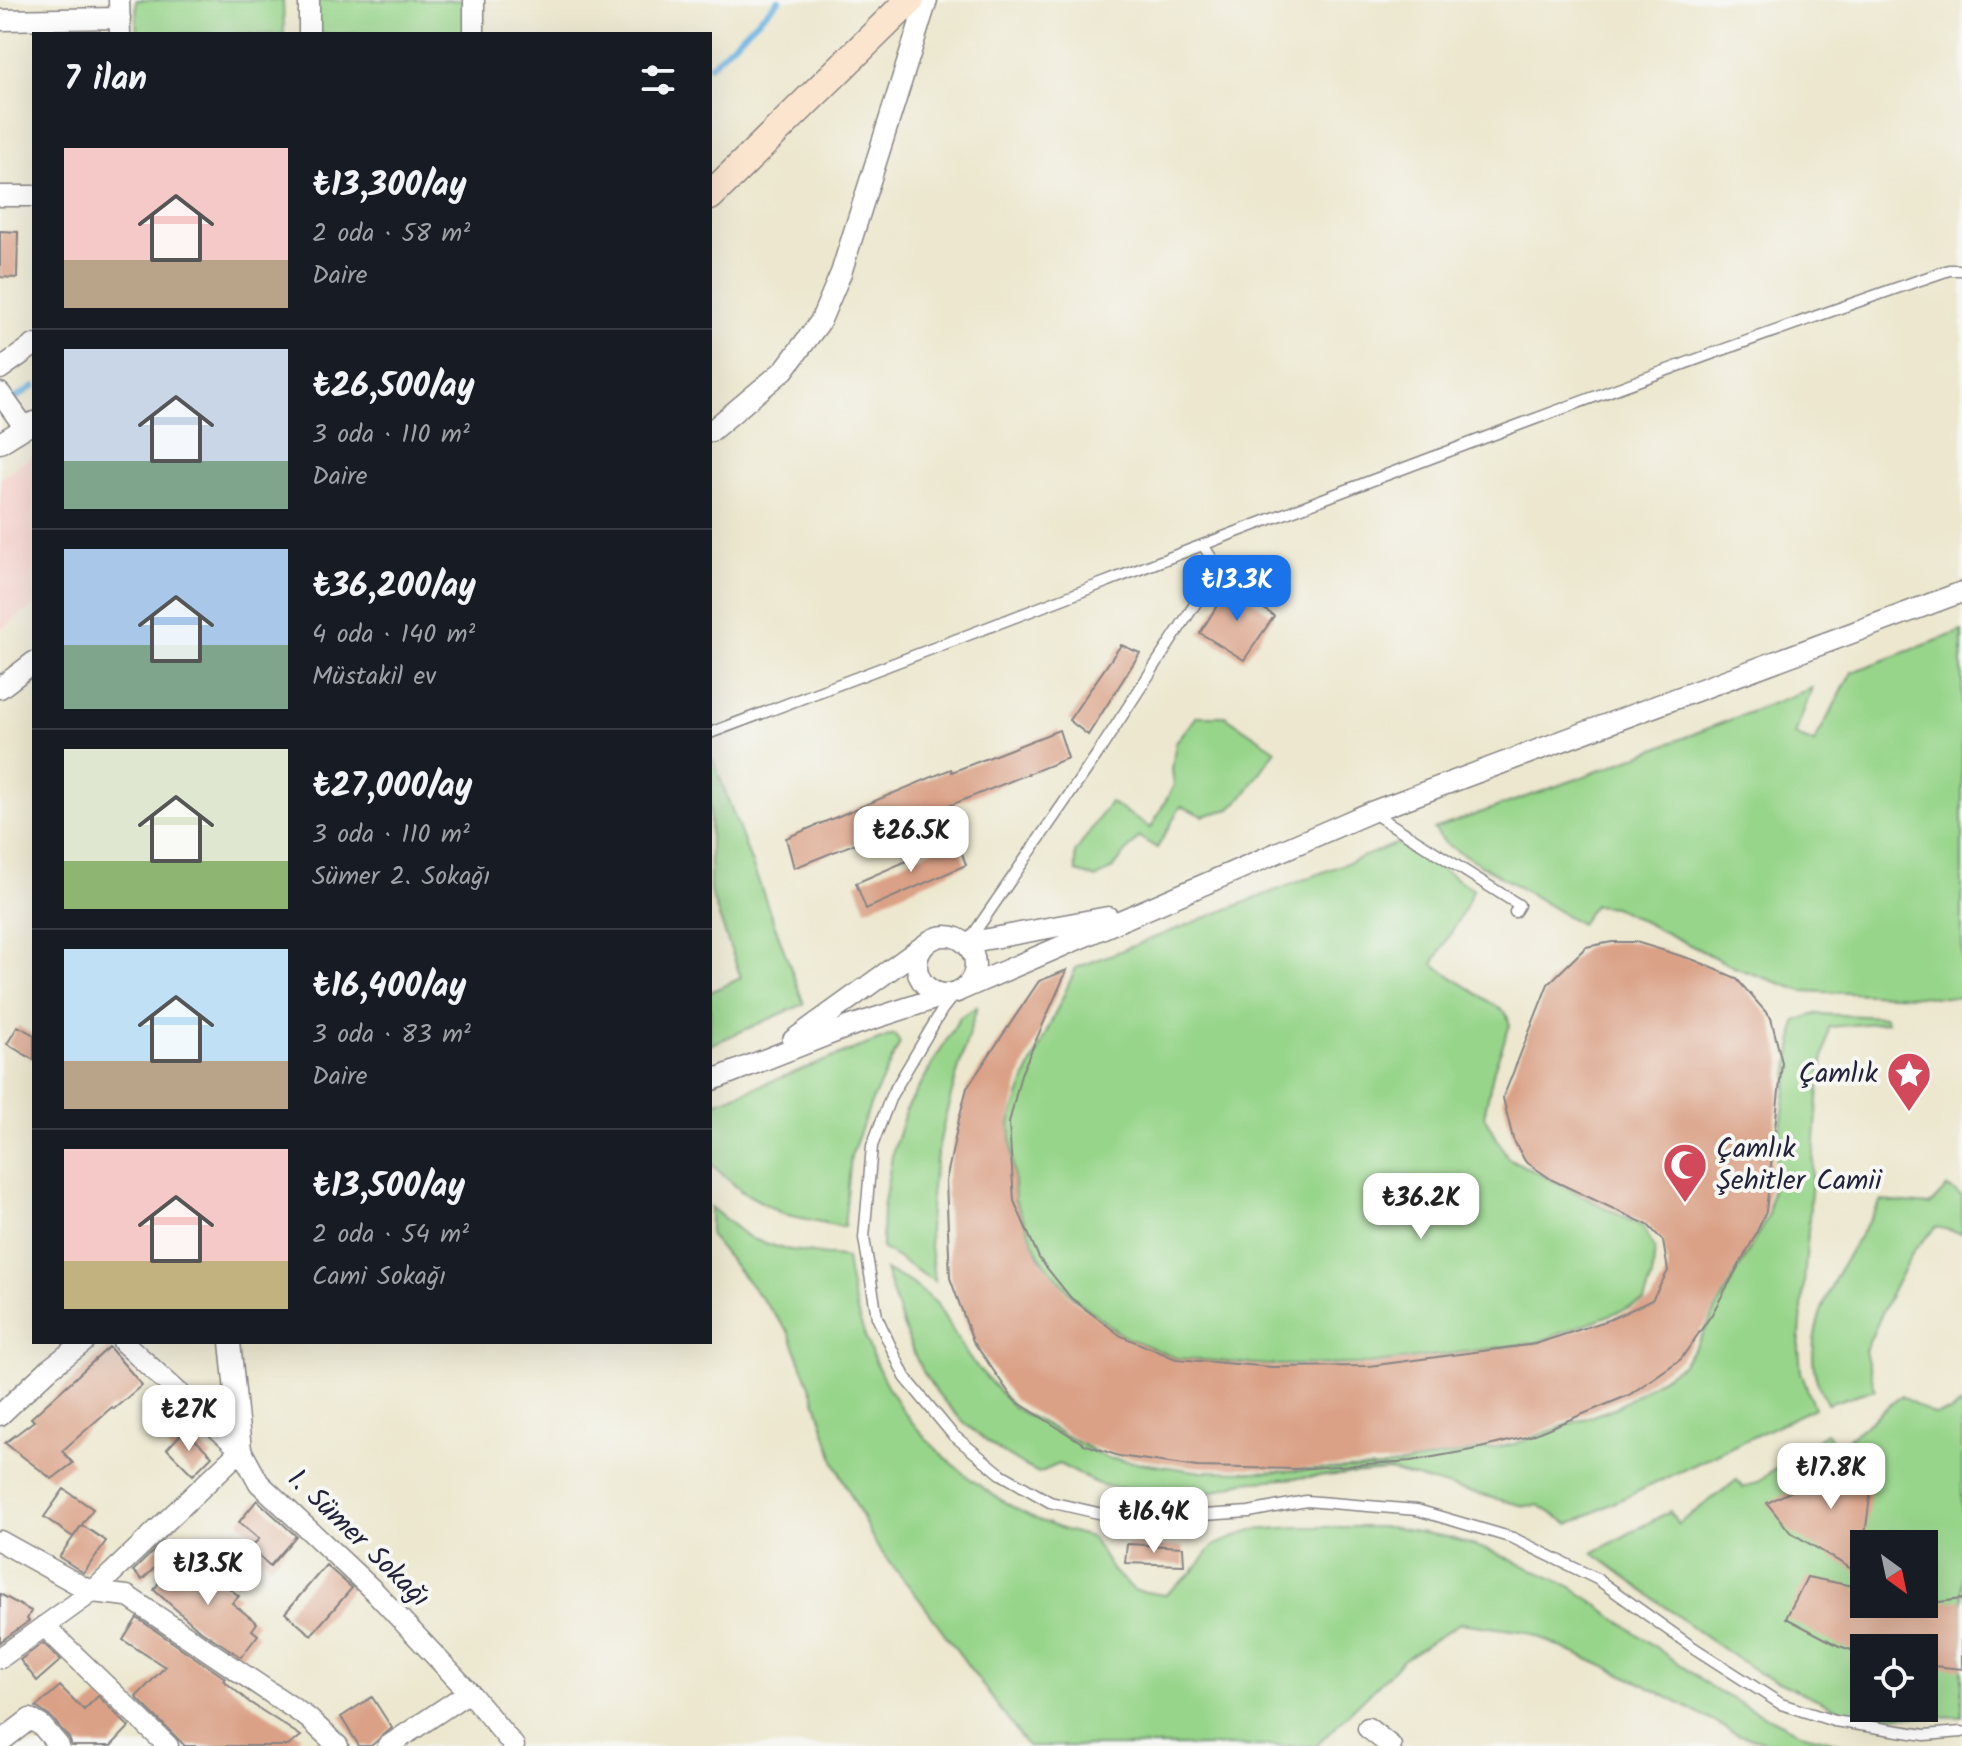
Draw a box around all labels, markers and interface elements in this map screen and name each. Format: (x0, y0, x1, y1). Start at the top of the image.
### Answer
text: 7 ilan (64, 53, 147, 107)
icon: filters (636, 58, 680, 102)
text: ₺13,300/ay (312, 159, 467, 213)
icon: home (128, 180, 224, 276)
text: 2 oda · 58 m² (312, 213, 470, 255)
text: Daire (312, 255, 367, 297)
text: ₺26,500/ay (312, 360, 475, 414)
icon: home (128, 381, 224, 477)
text: 3 oda · 110 m² (312, 414, 470, 456)
text: Daire (312, 456, 367, 498)
pin: ₺13.3K (1172, 555, 1302, 623)
text: ₺36,200/ay (312, 560, 476, 614)
text: ₺13.3K (1201, 560, 1273, 602)
icon: home (128, 581, 224, 677)
text: 4 oda · 140 m² (312, 614, 475, 656)
text: Müstakil ev (312, 656, 436, 698)
text: ₺27,000/ay (312, 760, 472, 814)
icon: home (128, 781, 224, 877)
pin: ₺26.5K (846, 806, 976, 874)
text: ₺26.5K (872, 811, 950, 853)
text: 3 oda · 110 m² (312, 814, 470, 856)
text: Sümer 2. Sokağı (312, 856, 490, 898)
text: ₺16,400/ay (312, 960, 466, 1014)
icon: home (128, 981, 224, 1077)
text: 3 oda · 83 m² (312, 1014, 471, 1056)
place icon: Çamlık (1885, 1050, 1933, 1113)
place label: Çamlık (1798, 1052, 1879, 1097)
text: Daire (312, 1056, 367, 1098)
place label: Çamlık Şehitler Camii (1716, 1127, 1883, 1204)
mosque icon: Çamlık Şehitler Camii (1661, 1141, 1709, 1204)
text: ₺13,500/ay (312, 1160, 465, 1214)
pin: ₺36.2K (1356, 1173, 1486, 1241)
text: ₺36.2K (1381, 1178, 1461, 1220)
icon: home (128, 1181, 224, 1277)
text: 2 oda · 54 m² (312, 1214, 469, 1256)
text: Cami Sokağı (312, 1256, 446, 1298)
pin: ₺27K (142, 1385, 236, 1453)
text: ₺27K (160, 1390, 218, 1432)
pin: ₺17.8K (1766, 1443, 1896, 1511)
text: ₺17.8K (1795, 1448, 1867, 1490)
street label: 1. Sümer Sokağı (276, 1459, 440, 1619)
pin: ₺16.4K (1089, 1487, 1219, 1555)
text: ₺16.4K (1118, 1492, 1190, 1534)
north arrow (1850, 1530, 1938, 1618)
map controls (1850, 1530, 1938, 1722)
pin: ₺13.5K (143, 1539, 273, 1607)
text: ₺13.5K (172, 1544, 244, 1586)
button: locate (1850, 1634, 1938, 1722)

